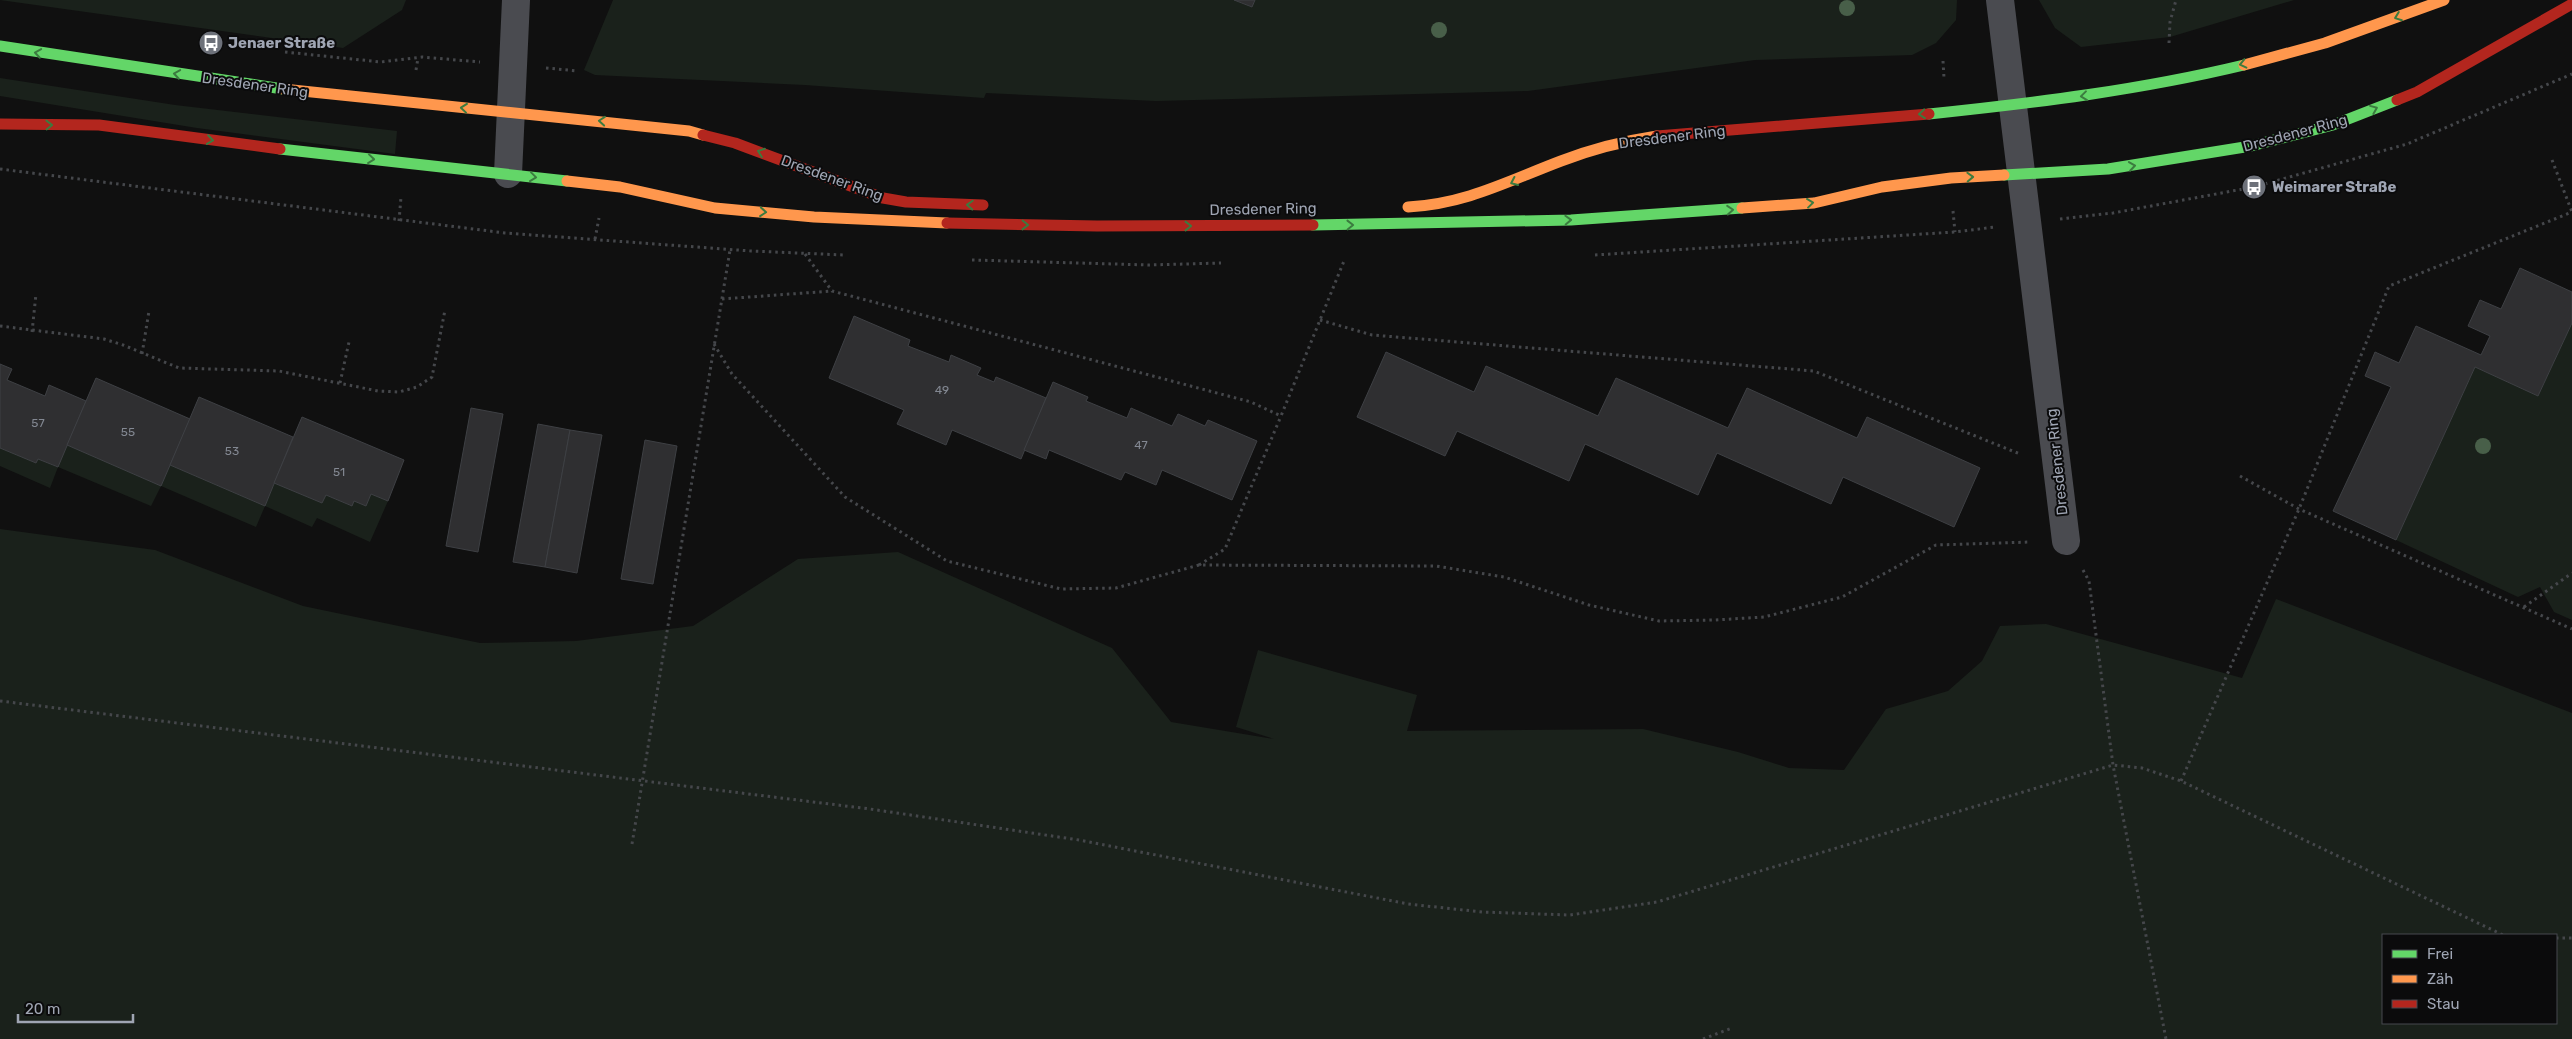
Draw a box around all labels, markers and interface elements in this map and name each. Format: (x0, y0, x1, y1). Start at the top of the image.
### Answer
one-way arrow (2394, 11, 2403, 21)
bus stop icon: Jenaer Straße (198, 30, 224, 56)
place label: Jenaer Straße (228, 34, 335, 52)
one-way arrow (34, 48, 43, 58)
one-way arrow (2238, 58, 2247, 69)
one-way arrow (172, 69, 180, 80)
street label: Dresdener Ring (201, 69, 309, 101)
one-way arrow (2079, 90, 2087, 101)
one-way arrow (459, 103, 467, 114)
one-way arrow (2369, 104, 2378, 115)
one-way arrow (1918, 108, 1926, 119)
street label: Dresdener Ring (2241, 110, 2349, 156)
one-way arrow (598, 116, 606, 127)
one-way arrow (45, 120, 53, 130)
street label: Dresdener Ring (1618, 122, 1726, 152)
one-way arrow (206, 134, 215, 144)
one-way arrow (757, 148, 766, 158)
street label: Dresdener Ring (779, 151, 885, 205)
one-way arrow (368, 154, 376, 165)
one-way arrow (2128, 161, 2136, 172)
one-way arrow (529, 171, 537, 182)
one-way arrow (1966, 172, 1974, 182)
bus stop icon: Weimarer Straße (2241, 174, 2267, 200)
one-way arrow (1510, 176, 1519, 186)
place label: Weimarer Straße (2272, 178, 2396, 196)
one-way arrow (1806, 198, 1814, 209)
one-way arrow (966, 199, 974, 210)
street label: Dresdener Ring (1209, 199, 1317, 219)
one-way arrow (1726, 204, 1734, 215)
one-way arrow (759, 206, 767, 217)
one-way arrow (1564, 214, 1572, 225)
one-way arrow (1021, 219, 1029, 230)
one-way arrow (1346, 220, 1354, 230)
one-way arrow (1184, 221, 1192, 231)
house number: 49 (935, 383, 949, 397)
street label: Dresdener Ring (2042, 408, 2072, 516)
house number: 57 (31, 416, 45, 430)
house number: 55 (121, 425, 135, 439)
house number: 47 (1134, 438, 1148, 452)
house number: 53 (225, 444, 239, 458)
house number: 51 (333, 465, 345, 479)
legend (2382, 934, 2557, 1024)
text: Frei (2427, 945, 2453, 963)
text: Zäh (2427, 970, 2453, 988)
scale bar (18, 992, 132, 1024)
text: Stau (2427, 995, 2460, 1013)
text: 20 m (25, 1000, 60, 1018)

